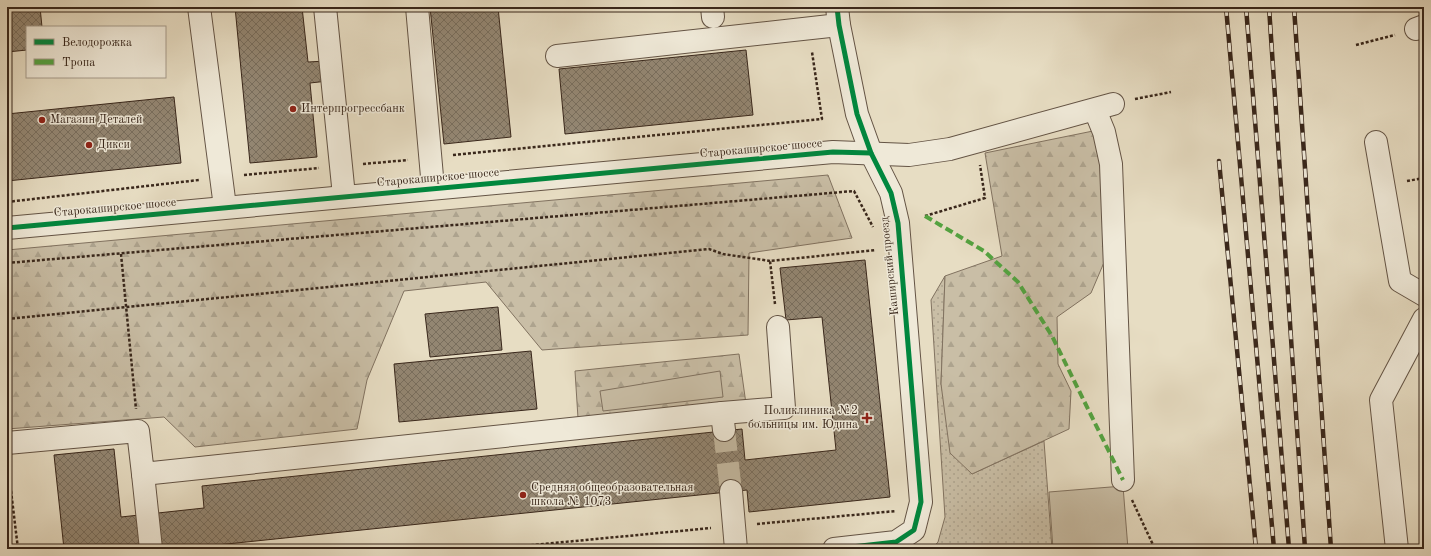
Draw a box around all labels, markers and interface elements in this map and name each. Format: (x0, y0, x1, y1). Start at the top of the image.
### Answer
legend (26, 26, 166, 78)
text: Велодорожка (62, 37, 132, 49)
text: Тропа (62, 57, 95, 69)
place label: Интерпрогрессбанк (301, 103, 405, 115)
marker: Интерпрогрессбанк (288, 104, 298, 114)
place label: Магазин Деталей (50, 114, 142, 126)
marker: Магазин Деталей (37, 115, 47, 125)
street label: Старокаширское шоссе (699, 138, 823, 160)
place label: Дикси (97, 139, 130, 151)
marker: Дикси (84, 140, 94, 150)
street label: Старокаширское шоссе (376, 167, 500, 189)
street label: Старокаширское шоссе (53, 197, 177, 219)
street label: Каширский проезд (879, 216, 901, 316)
place label: Поликлиника №2 больницы им. Юдина (748, 405, 858, 431)
marker: Поликлиника №2 больницы им. Юдина (861, 412, 873, 424)
place label: Средняя общеобразовательная школа № 1073 (531, 482, 693, 508)
marker: Средняя общеобразовательная школа № 1073 (518, 490, 528, 500)

